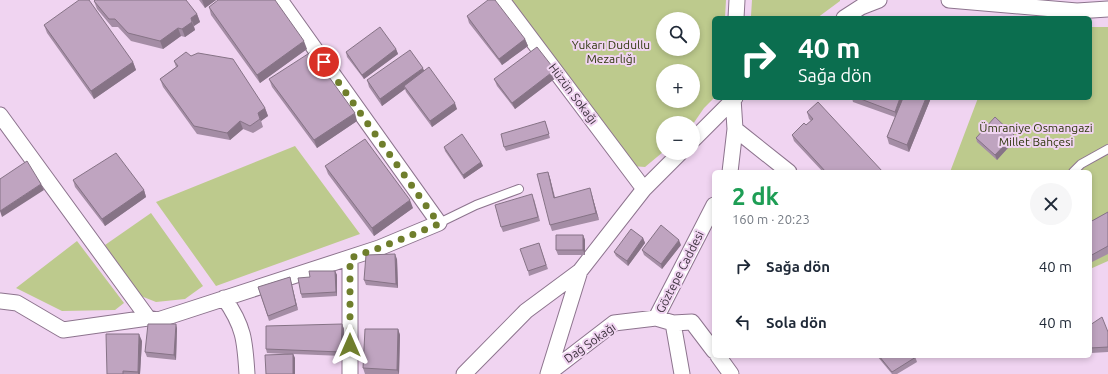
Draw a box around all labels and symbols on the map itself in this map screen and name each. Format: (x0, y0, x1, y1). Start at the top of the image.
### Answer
park label: Yukarı Dudullu Mezarlığı (572, 38, 650, 65)
pin (307, 45, 341, 79)
street label: Hüzün Sokağı (546, 61, 600, 127)
park label: Ümraniye Osmangazi Millet Bahçesi (979, 121, 1093, 148)
street label: Göztepe Caddesi (653, 228, 706, 315)
street label: Dağ Sokağı (562, 320, 618, 365)
position arrow (329, 324, 371, 366)

